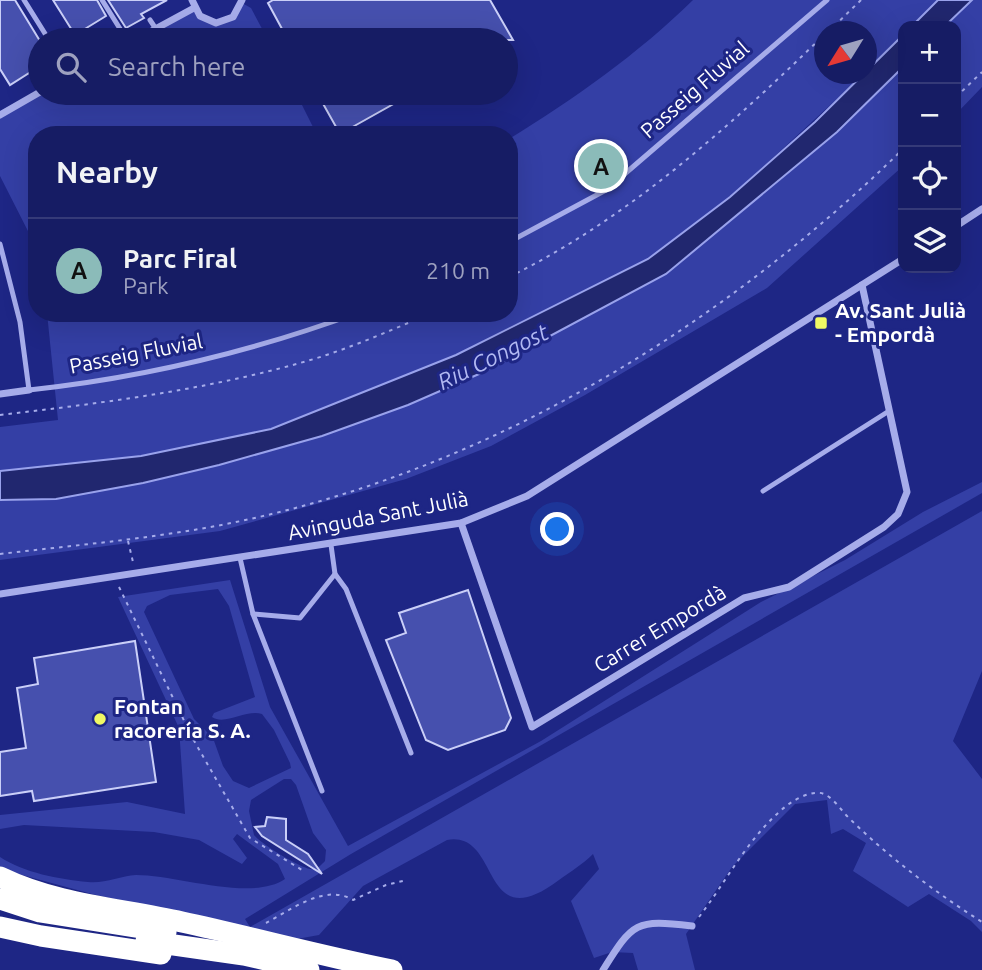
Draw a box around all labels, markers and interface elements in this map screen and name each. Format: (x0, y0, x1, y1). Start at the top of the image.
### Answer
north arrow (814, 21, 877, 84)
map controls (898, 21, 961, 273)
button: + (898, 21, 961, 84)
search box (28, 28, 518, 105)
street label: Passeig Fluvial (635, 36, 753, 143)
icon: search (52, 48, 90, 86)
text: Search here (108, 52, 245, 81)
button: − (898, 84, 961, 147)
pin: A (578, 140, 624, 192)
button: locate (898, 147, 961, 210)
text: Nearby (56, 155, 158, 189)
button: layers (898, 210, 961, 273)
text: Parc Firal (123, 244, 237, 273)
text: A (71, 258, 87, 283)
text: 210 m (426, 258, 490, 283)
text: Park (123, 273, 169, 298)
place label: Av. Sant Julià - Empordà (835, 298, 966, 346)
marker: Av. Sant Julià - Empordà (813, 315, 829, 331)
water label: Riu Congost (433, 319, 553, 394)
street label: Passeig Fluvial (67, 328, 204, 378)
street label: Avinguda Sant Julià (286, 486, 470, 544)
your location (540, 512, 574, 546)
street label: Carrer Empordà (589, 579, 730, 677)
place label: Fontan racorería S. A. (114, 694, 251, 742)
marker: Fontan racorería S. A. (92, 711, 108, 727)

